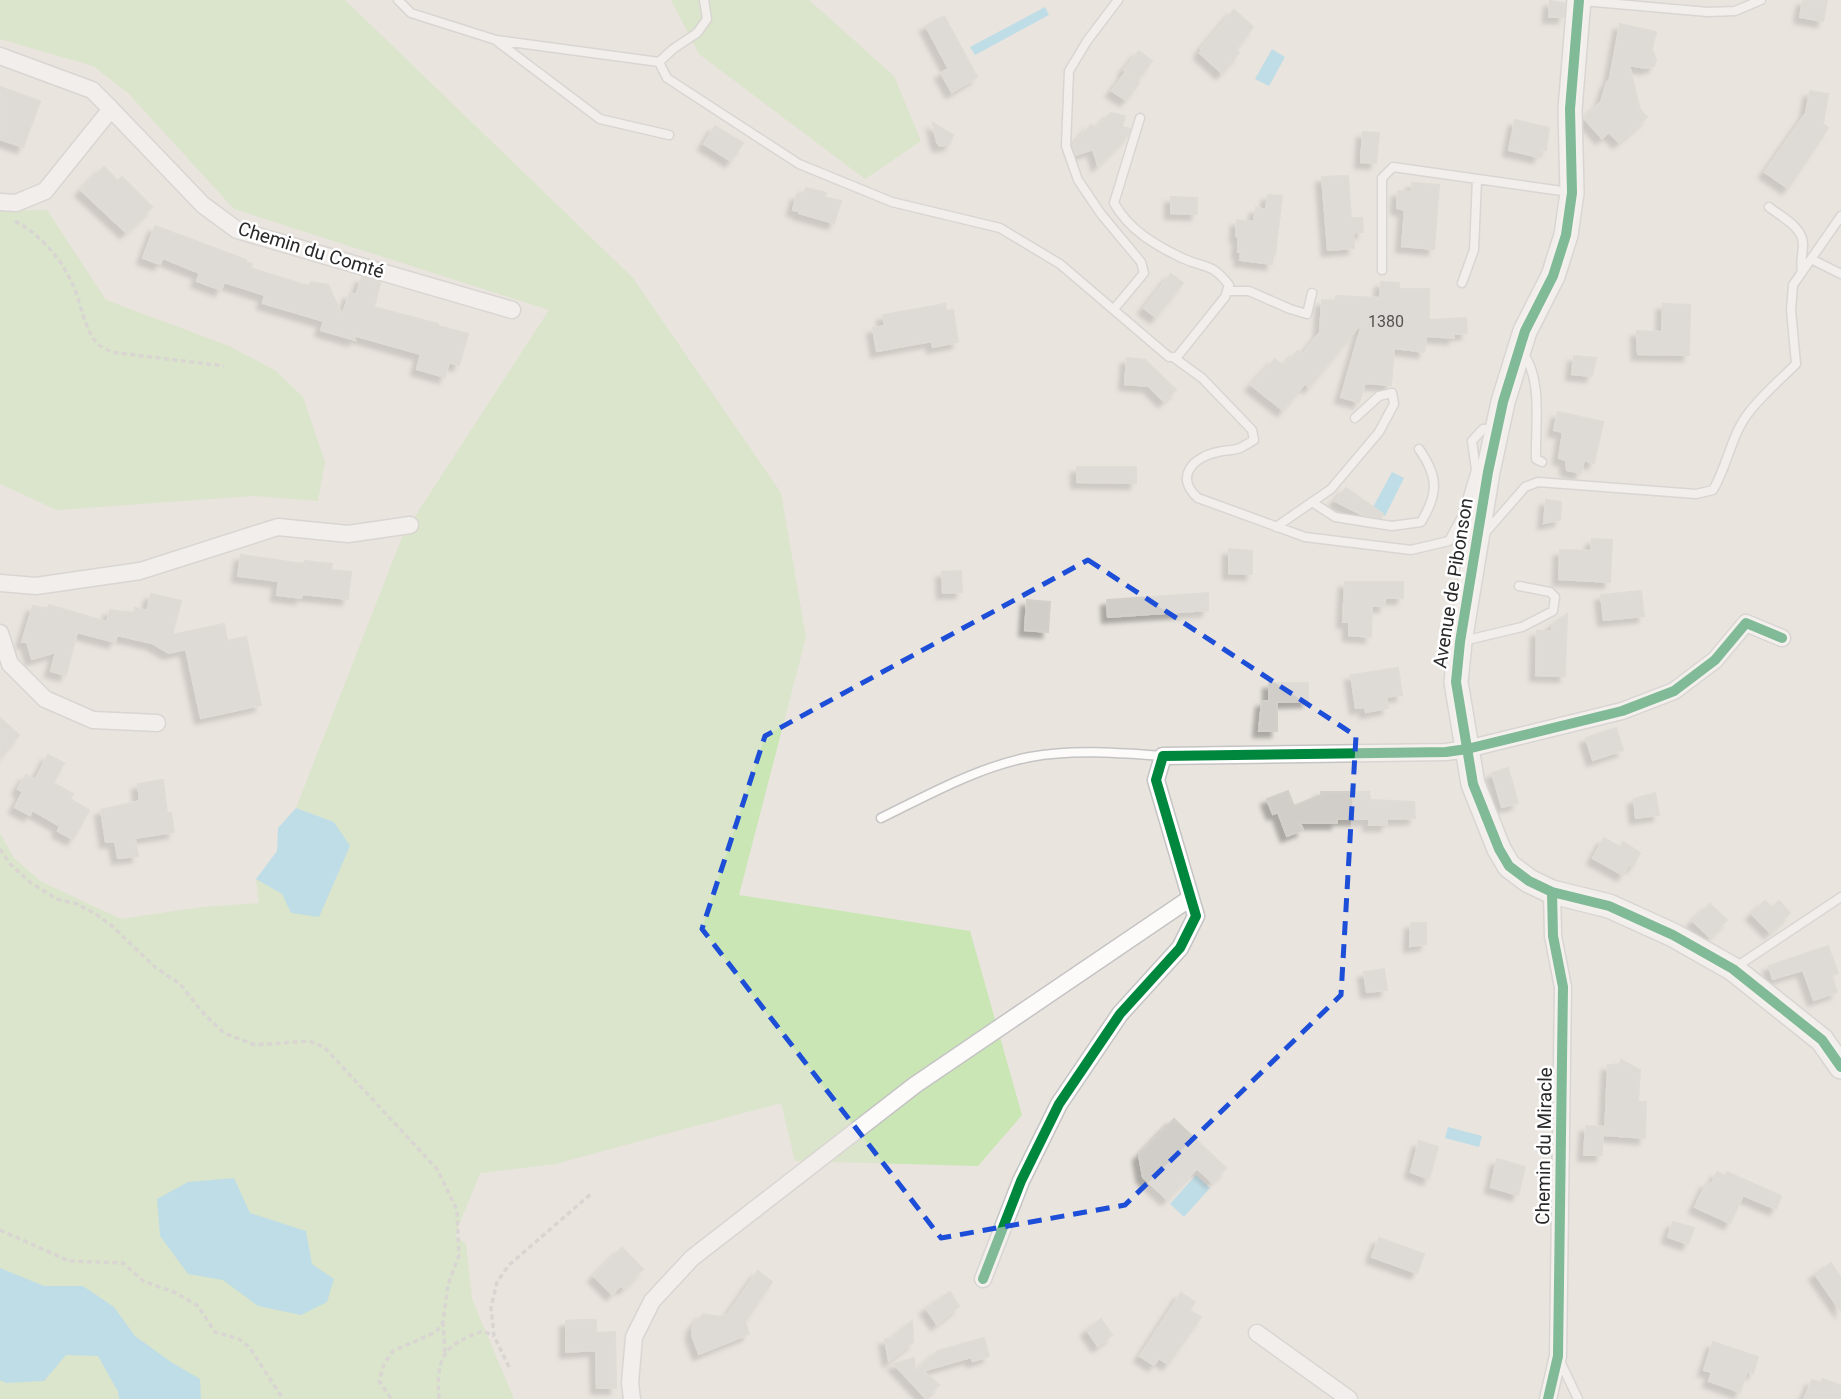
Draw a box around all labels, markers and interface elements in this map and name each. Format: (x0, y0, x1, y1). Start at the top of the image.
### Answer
street label: Chemin du Comté (235, 217, 387, 283)
house number: 1380 (1368, 312, 1404, 331)
street label: Avenue de Pibonson (1428, 496, 1478, 670)
street label: Chemin du Miracle (1531, 1067, 1557, 1225)

